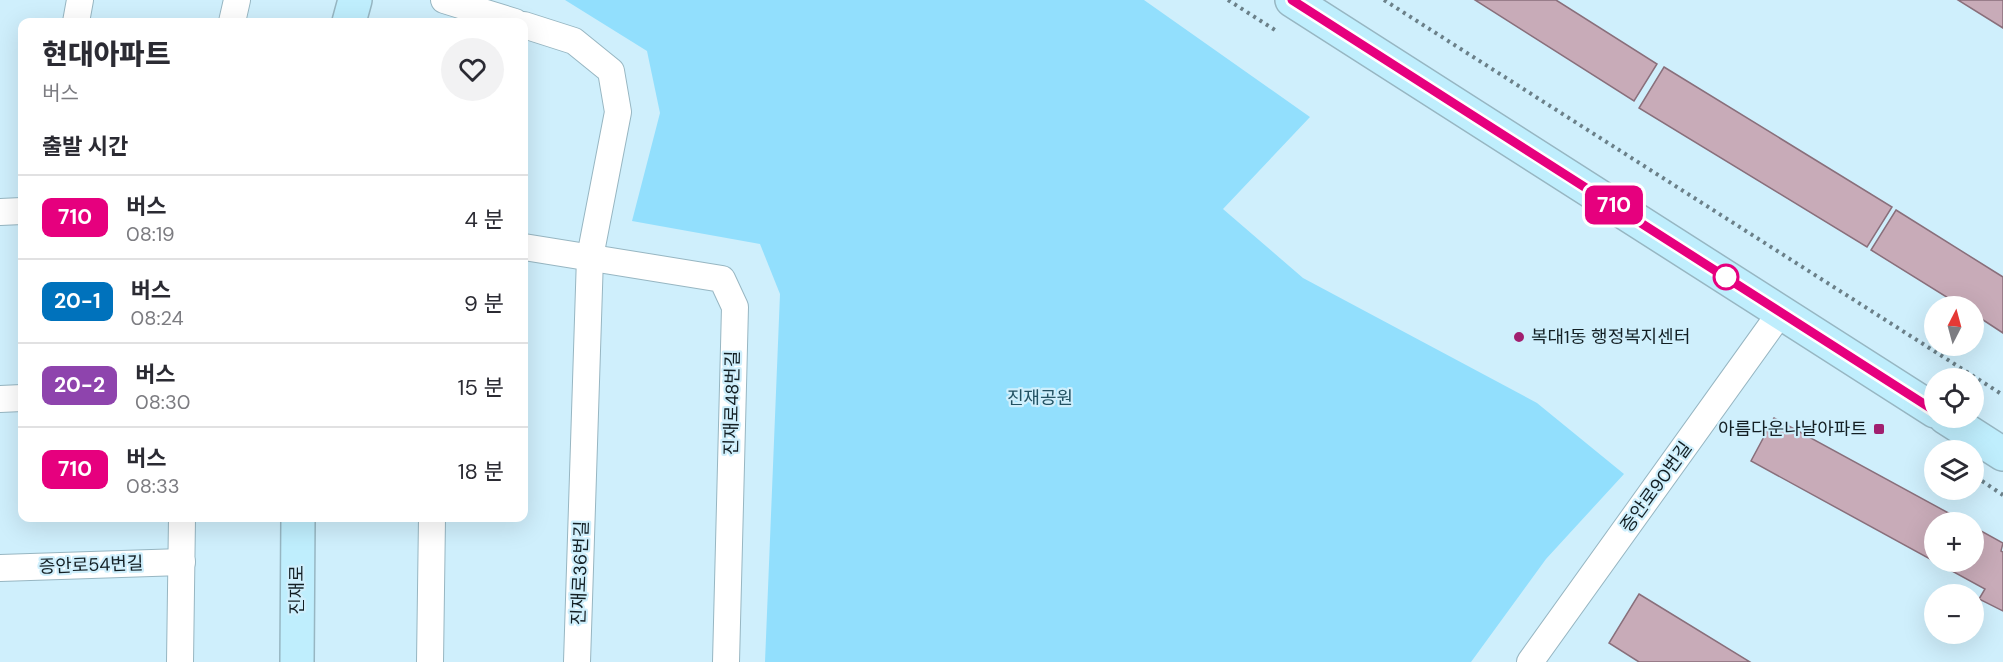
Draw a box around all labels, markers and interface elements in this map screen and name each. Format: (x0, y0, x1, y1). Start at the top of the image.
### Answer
text: 현대아파트 (42, 36, 171, 73)
button: heart (441, 38, 504, 101)
text: 버스 (42, 80, 79, 106)
text: 출발 시간 (42, 132, 128, 161)
line badge: 710 (1580, 186, 1648, 224)
text: 710 (1597, 191, 1631, 219)
text: 버스 (126, 192, 166, 221)
text: 710 (58, 203, 92, 231)
text: 4 분 (465, 205, 504, 234)
text: 08:19 (126, 221, 175, 247)
unlabelled marker (1713, 264, 1739, 290)
text: 버스 (131, 276, 171, 305)
text: 20-1 (54, 287, 101, 315)
text: 9 분 (464, 289, 504, 318)
north arrow (1924, 296, 1984, 356)
map controls (1924, 296, 1984, 644)
text: 08:24 (131, 305, 184, 331)
place label: 복대1동 행정복지센터 (1531, 325, 1690, 349)
marker: 복대1동 행정복지센터 (1512, 330, 1526, 344)
street label: 진재로48번길 (719, 350, 745, 456)
text: 버스 (135, 360, 176, 389)
button: locate (1924, 368, 1984, 428)
text: 20-2 (54, 371, 105, 399)
text: 15 분 (458, 373, 504, 402)
park label: 진재공원 (1007, 386, 1073, 410)
text: 08:30 (135, 389, 190, 415)
place label: 아름다운나날아파트 (1718, 417, 1867, 441)
marker: 아름다운나날아파트 (1872, 422, 1886, 436)
street label: 증안로90번길 (1615, 437, 1697, 537)
button: layers (1924, 440, 1984, 500)
text: 버스 (126, 444, 166, 473)
text: 710 (58, 455, 92, 483)
text: 18 분 (458, 457, 504, 486)
text: 08:33 (126, 473, 180, 499)
button: + (1924, 512, 1984, 572)
street label: 진재로36번길 (566, 520, 594, 626)
street label: 증안로54번길 (38, 551, 144, 579)
street label: 진재로 (285, 565, 309, 615)
button: − (1924, 584, 1984, 644)

